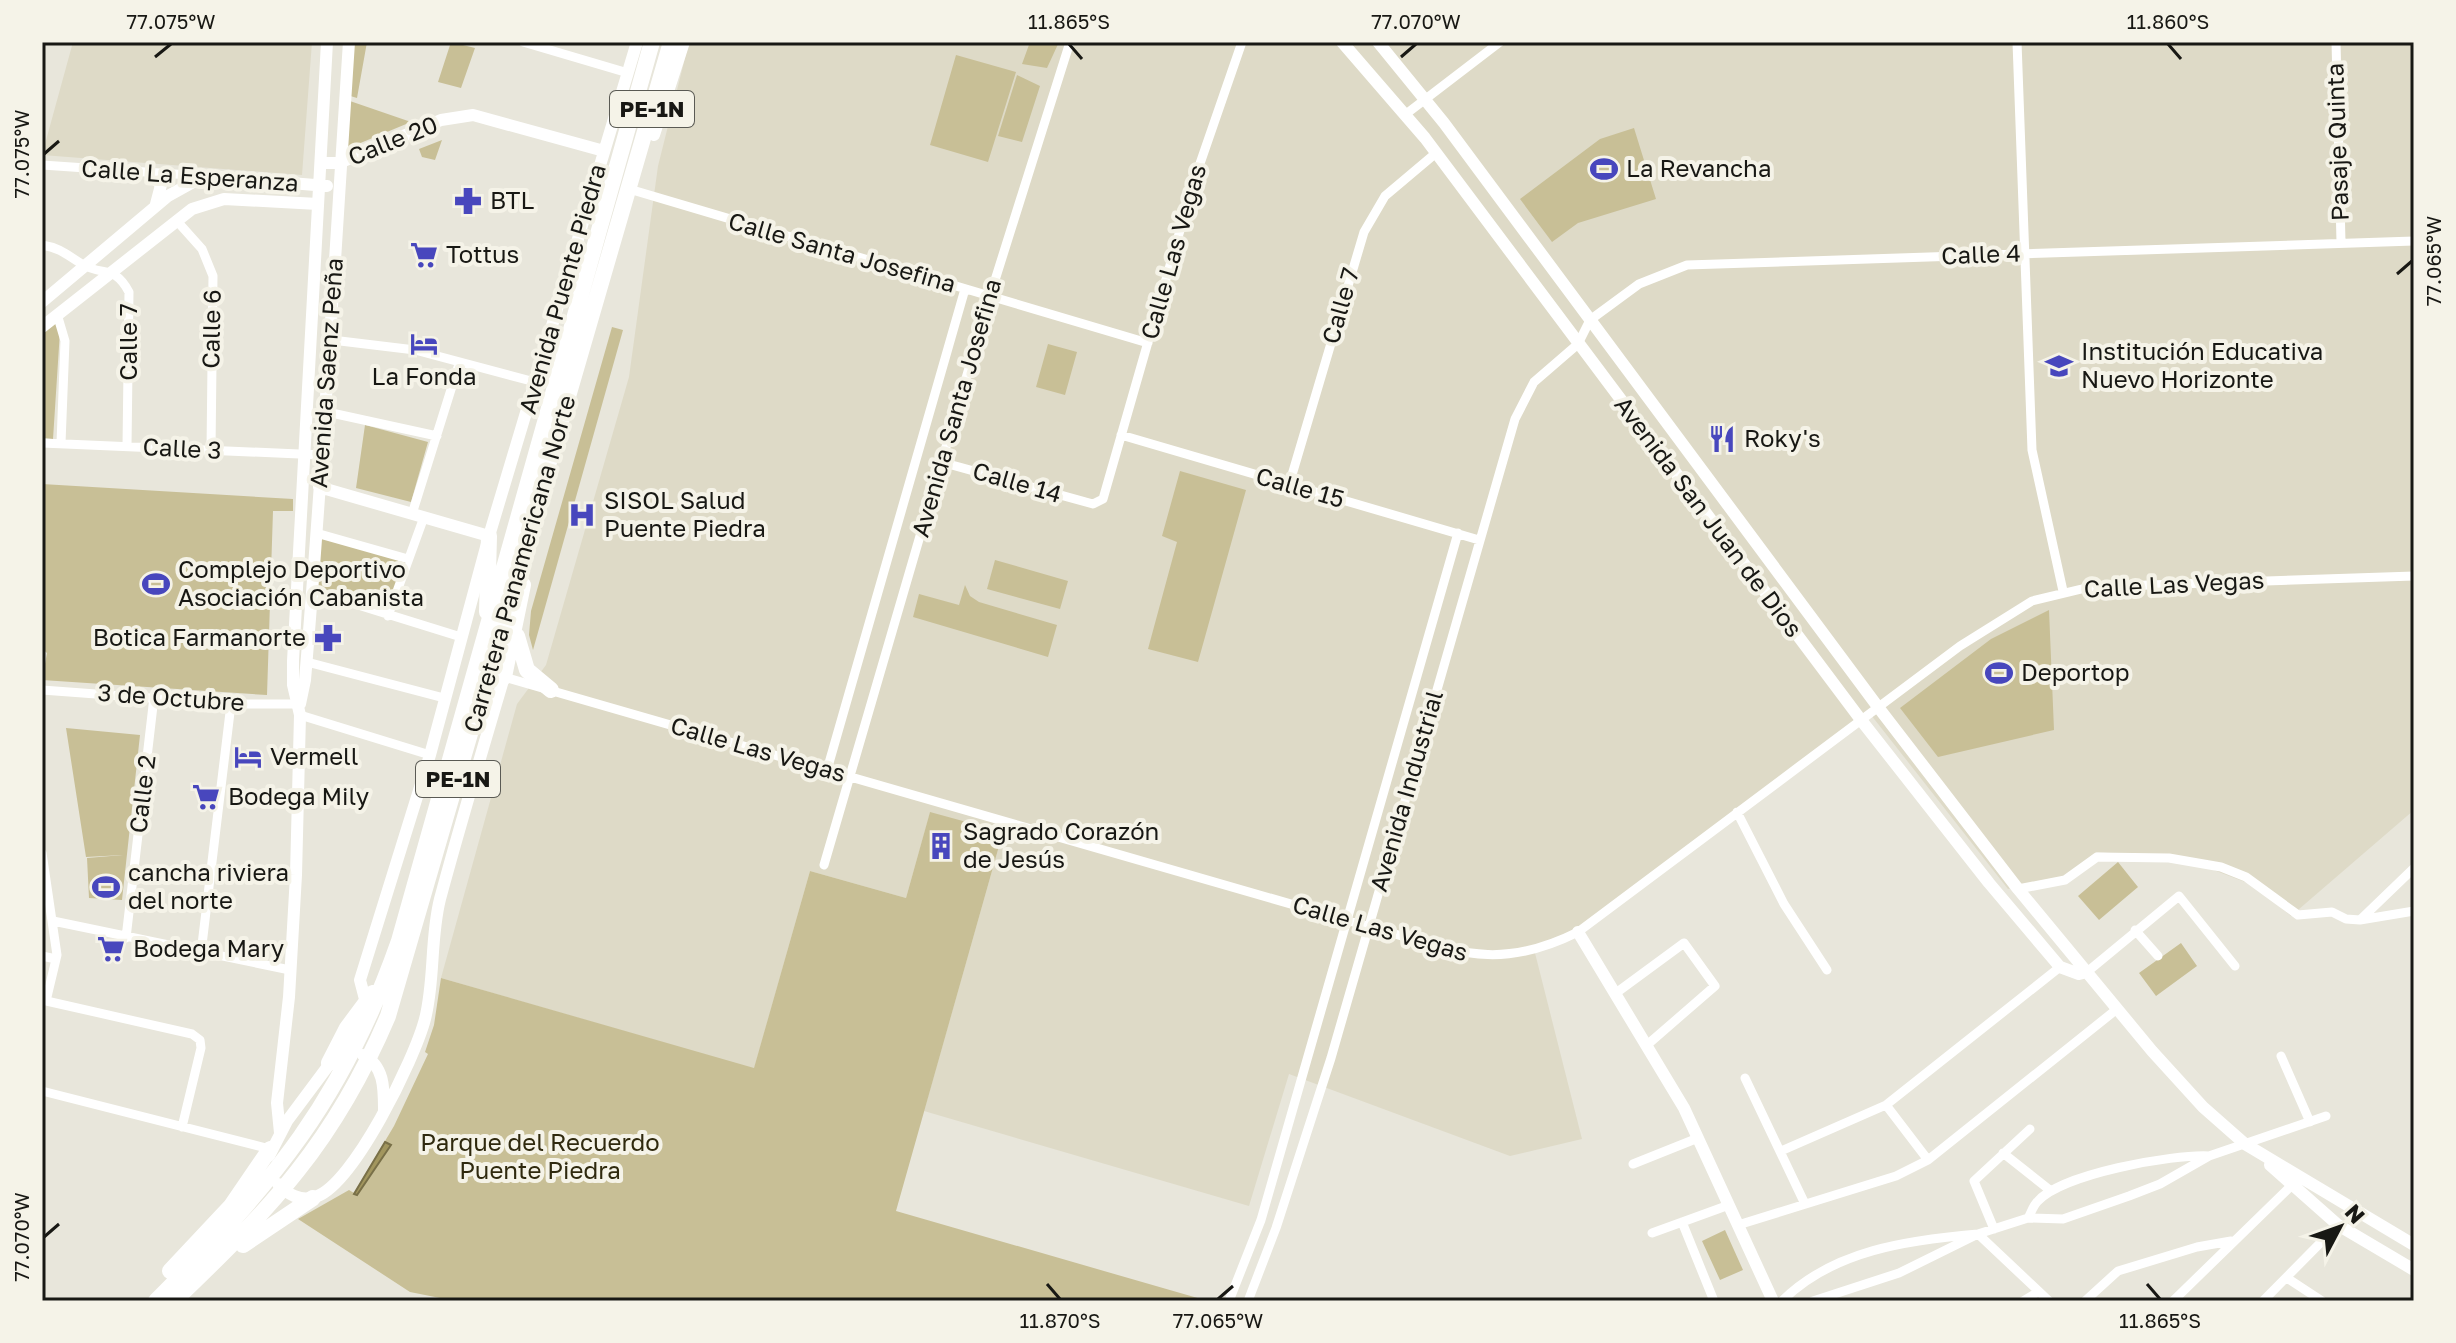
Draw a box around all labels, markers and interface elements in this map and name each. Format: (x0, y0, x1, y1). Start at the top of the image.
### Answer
text: 77.075°W (127, 9, 215, 33)
text: 11.865°S (1028, 9, 1110, 33)
text: 77.070°W (1371, 9, 1461, 33)
text: 11.860°S (2127, 9, 2209, 33)
street label: Pasaje Quinta (2319, 63, 2354, 222)
road number: PE-1N (610, 91, 694, 127)
street label: Calle 20 (344, 109, 441, 171)
text: 77.075°W (9, 110, 33, 198)
street label: Calle La Esperanza (81, 152, 300, 197)
place label: La Revancha (1626, 153, 1771, 182)
sports icon: La Revancha (1589, 154, 1619, 184)
street label: Avenida Puente Piedra (512, 160, 611, 417)
street label: Calle Las Vegas (1134, 161, 1211, 342)
place label: BTL (490, 185, 534, 214)
pharmacy icon: BTL (453, 186, 483, 216)
street label: Calle Santa Josefina (725, 205, 959, 298)
text: 77.065°W (2421, 216, 2445, 306)
street label: Calle 4 (1941, 238, 2021, 269)
place label: Tottus (446, 239, 519, 268)
supermarket icon: Tottus (409, 240, 439, 270)
street label: Avenida Saenz Peña (303, 257, 348, 489)
street label: Calle 7 (1315, 264, 1364, 347)
street label: Avenida Santa Josefina (905, 275, 1006, 540)
street label: Calle 6 (195, 289, 226, 369)
street label: Calle 7 (113, 303, 142, 381)
hotel icon: La Fonda (409, 329, 439, 359)
place label: Institución Educativa Nuevo Horizonte (2081, 336, 2323, 393)
school or university icon: Institución Educativa Nuevo Horizonte (2044, 351, 2074, 381)
place label: La Fonda (372, 361, 477, 390)
street label: Avenida San Juan de Dios (1609, 390, 1809, 642)
street label: Carretera Panamericana Norte (456, 391, 581, 736)
place label: Roky's (1744, 423, 1821, 452)
restaurant icon: Roky's (1707, 424, 1737, 454)
street label: Calle 3 (142, 431, 222, 464)
street label: Calle 14 (970, 455, 1065, 508)
street label: Calle 15 (1253, 460, 1348, 513)
place label: SISOL Salud Puente Piedra (604, 485, 766, 542)
hospital icon: SISOL Salud Puente Piedra (567, 500, 597, 530)
place label: Complejo Deportivo Asociación Cabanista (178, 554, 424, 611)
street label: Calle Las Vegas (2083, 564, 2265, 603)
sports icon: Complejo Deportivo Asociación Cabanista (141, 569, 171, 599)
place label: Botica Farmanorte (93, 622, 306, 651)
pharmacy icon: Botica Farmanorte (313, 623, 343, 653)
place label: Deportop (2021, 657, 2129, 686)
sports icon: Deportop (1984, 658, 2014, 688)
street label: 3 de Octubre (97, 677, 246, 716)
street label: Avenida Industrial (1363, 687, 1448, 895)
street label: Calle Las Vegas (668, 710, 849, 787)
place label: Vermell (270, 741, 358, 770)
hotel icon: Vermell (233, 742, 263, 772)
street label: Calle 2 (122, 753, 161, 835)
road number: PE-1N (416, 761, 500, 797)
place label: Bodega Mily (228, 781, 369, 810)
supermarket icon: Bodega Mily (191, 782, 221, 812)
place label: Sagrado Corazón de Jesús (963, 816, 1159, 873)
building icon: Sagrado Corazón de Jesús (926, 831, 956, 861)
place label: cancha riviera del norte (128, 857, 289, 914)
sports icon: cancha riviera del norte (91, 872, 121, 902)
street label: Calle Las Vegas (1290, 889, 1471, 966)
place label: Bodega Mary (133, 933, 284, 962)
supermarket icon: Bodega Mary (96, 934, 126, 964)
park label: Parque del Recuerdo Puente Piedra (420, 1127, 660, 1184)
north arrow (2300, 1187, 2380, 1267)
text: 77.070°W (9, 1192, 33, 1282)
text: N (2340, 1198, 2371, 1229)
text: 11.870°S (1019, 1308, 1101, 1332)
text: 77.065°W (1173, 1308, 1263, 1332)
text: 11.865°S (2119, 1308, 2201, 1332)

